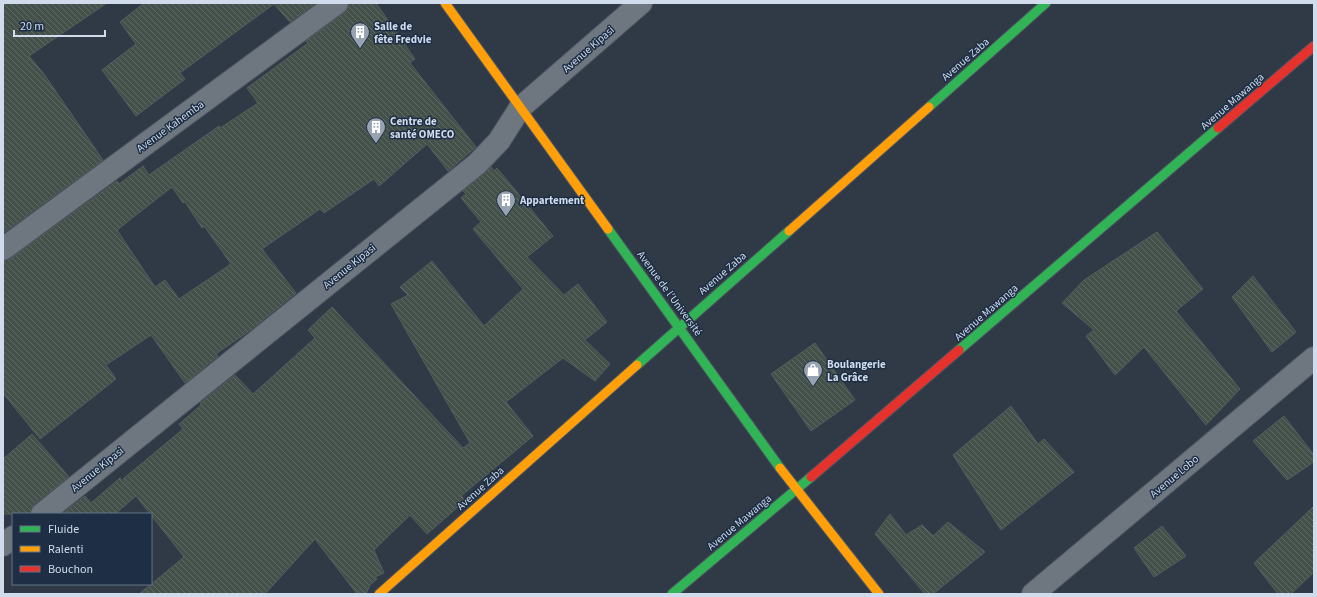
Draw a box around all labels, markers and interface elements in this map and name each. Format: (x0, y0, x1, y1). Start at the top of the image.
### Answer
scale bar (14, 12, 105, 38)
text: 20 m (20, 18, 44, 35)
place label: Salle de fête Fredvie (374, 19, 432, 47)
building icon: Salle de fête Fredvie (349, 21, 371, 49)
street label: Avenue Kipasi (559, 23, 617, 76)
street label: Avenue Zaba (938, 34, 992, 84)
street label: Avenue Mawanga (1197, 70, 1267, 133)
street label: Avenue Kahemba (133, 97, 207, 156)
place label: Centre de santé OMECO (390, 114, 455, 142)
building icon: Centre de santé OMECO (365, 116, 387, 144)
building icon: Appartement (495, 189, 517, 217)
place label: Appartement (519, 193, 585, 208)
street label: Avenue Kipasi (320, 240, 379, 292)
street label: Avenue de l’Université (634, 248, 706, 339)
street label: Avenue Zaba (695, 248, 749, 298)
street label: Avenue Mawanga (951, 281, 1021, 344)
place label: Boulangerie La Grâce (827, 357, 886, 385)
shop icon: Boulangerie La Grâce (802, 359, 824, 387)
street label: Avenue Kipasi (68, 443, 127, 495)
street label: Avenue Lobo (1147, 452, 1202, 501)
street label: Avenue Zaba (453, 463, 507, 514)
street label: Avenue Mawanga (704, 491, 775, 554)
legend (12, 513, 152, 585)
text: Fluide (48, 521, 79, 538)
text: Ralenti (48, 541, 83, 558)
text: Bouchon (48, 561, 93, 578)

